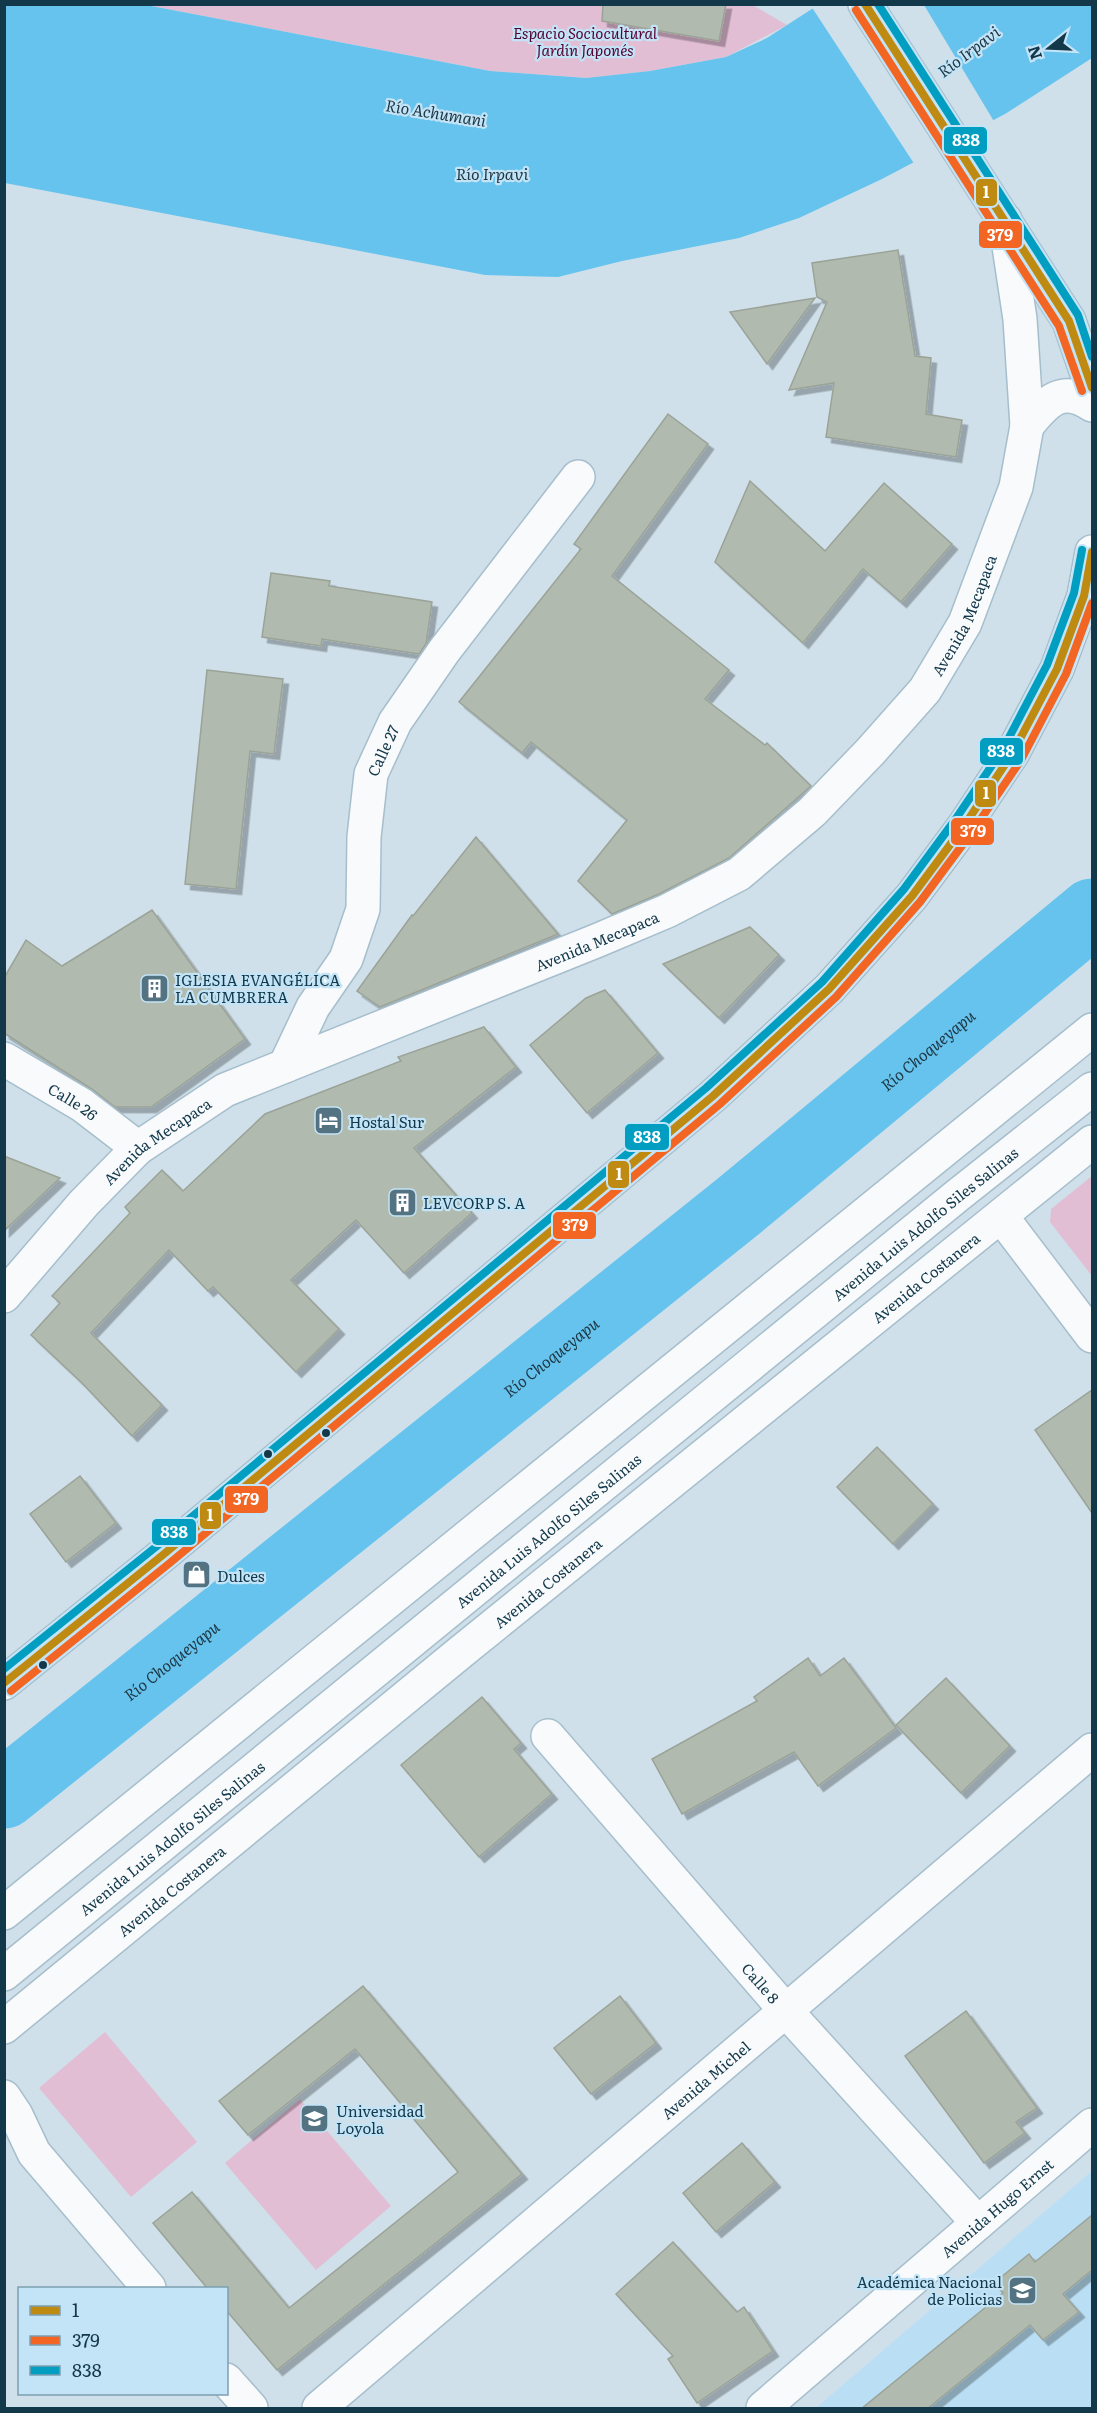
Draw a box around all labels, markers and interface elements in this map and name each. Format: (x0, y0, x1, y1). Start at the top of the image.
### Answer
north arrow (1019, 18, 1079, 78)
water label: Río Irpavi (932, 19, 1004, 82)
park label: Espacio Sociocultural Jardín Japonés (513, 21, 658, 61)
text: N (1020, 43, 1047, 63)
water label: Río Achumani (384, 92, 488, 132)
line badge: 838 (943, 126, 988, 155)
text: 838 (952, 127, 980, 151)
water label: Río Irpavi (456, 161, 529, 185)
line badge: 1 (975, 178, 998, 207)
text: 1 (983, 179, 990, 203)
line badge: 379 (978, 220, 1023, 249)
text: 379 (987, 222, 1013, 246)
street label: Avenida Mecapaca (925, 550, 1002, 680)
street label: Calle 27 (360, 720, 404, 780)
line badge: 838 (979, 737, 1024, 766)
text: 838 (987, 738, 1015, 762)
line badge: 1 (974, 779, 997, 808)
text: 1 (983, 780, 990, 804)
line badge: 379 (950, 817, 995, 846)
text: 379 (960, 818, 986, 842)
street label: Avenida Mecapaca (531, 904, 663, 976)
place label: IGLESIA EVANGÉLICA LA CUMBRERA (175, 968, 340, 1008)
building icon: IGLESIA EVANGÉLICA LA CUMBRERA (138, 972, 170, 1004)
water label: Río Choqueyapu (875, 1003, 980, 1096)
street label: Calle 26 (44, 1076, 103, 1125)
street label: Avenida Mecapaca (97, 1091, 216, 1189)
hotel icon: Hostal Sur (312, 1105, 344, 1137)
place label: Hostal Sur (349, 1110, 424, 1133)
line badge: 838 (624, 1123, 670, 1151)
text: 838 (633, 1124, 661, 1148)
street label: Avenida Luis Adolfo Siles Salinas (826, 1140, 1023, 1305)
line badge: 1 (607, 1160, 630, 1189)
text: 1 (616, 1161, 623, 1185)
building icon: LEVCORP S. A (386, 1186, 418, 1218)
place label: LEVCORP S. A (423, 1191, 525, 1214)
line badge: 379 (552, 1211, 597, 1240)
text: 379 (562, 1212, 588, 1236)
street label: Avenida Costanera (866, 1225, 985, 1328)
water label: Río Choqueyapu (498, 1311, 604, 1402)
unlabelled marker (320, 1427, 332, 1439)
street label: Avenida Luis Adolfo Siles Salinas (450, 1447, 646, 1613)
unlabelled marker (262, 1448, 274, 1460)
line badge: 379 (224, 1485, 269, 1514)
text: 379 (233, 1486, 259, 1510)
line badge: 1 (199, 1501, 222, 1530)
text: 1 (207, 1502, 214, 1526)
line badge: 838 (151, 1518, 197, 1546)
text: 838 (160, 1519, 188, 1543)
street label: Avenida Costanera (488, 1531, 607, 1633)
shop icon: Dulces (180, 1559, 212, 1591)
place label: Dulces (217, 1564, 265, 1587)
water label: Río Choqueyapu (118, 1614, 224, 1706)
unlabelled marker (37, 1659, 49, 1671)
street label: Avenida Luis Adolfo Siles Salinas (74, 1754, 269, 1920)
street label: Avenida Costanera (112, 1838, 230, 1941)
street label: Calle 8 (737, 1957, 786, 2008)
street label: Avenida Michel (655, 2035, 755, 2124)
place label: Universidad Loyola (336, 2099, 424, 2139)
school or university icon: Universidad Loyola (299, 2103, 331, 2135)
street label: Avenida Hugo Ernst (935, 2152, 1058, 2262)
place label: Académica Nacional de Policias (857, 2270, 1002, 2310)
school or university icon: Académica Nacional de Policias (1007, 2274, 1039, 2306)
legend (18, 2287, 228, 2395)
text: 1 (72, 2296, 79, 2323)
text: 379 (72, 2326, 100, 2353)
text: 838 (72, 2356, 102, 2383)

